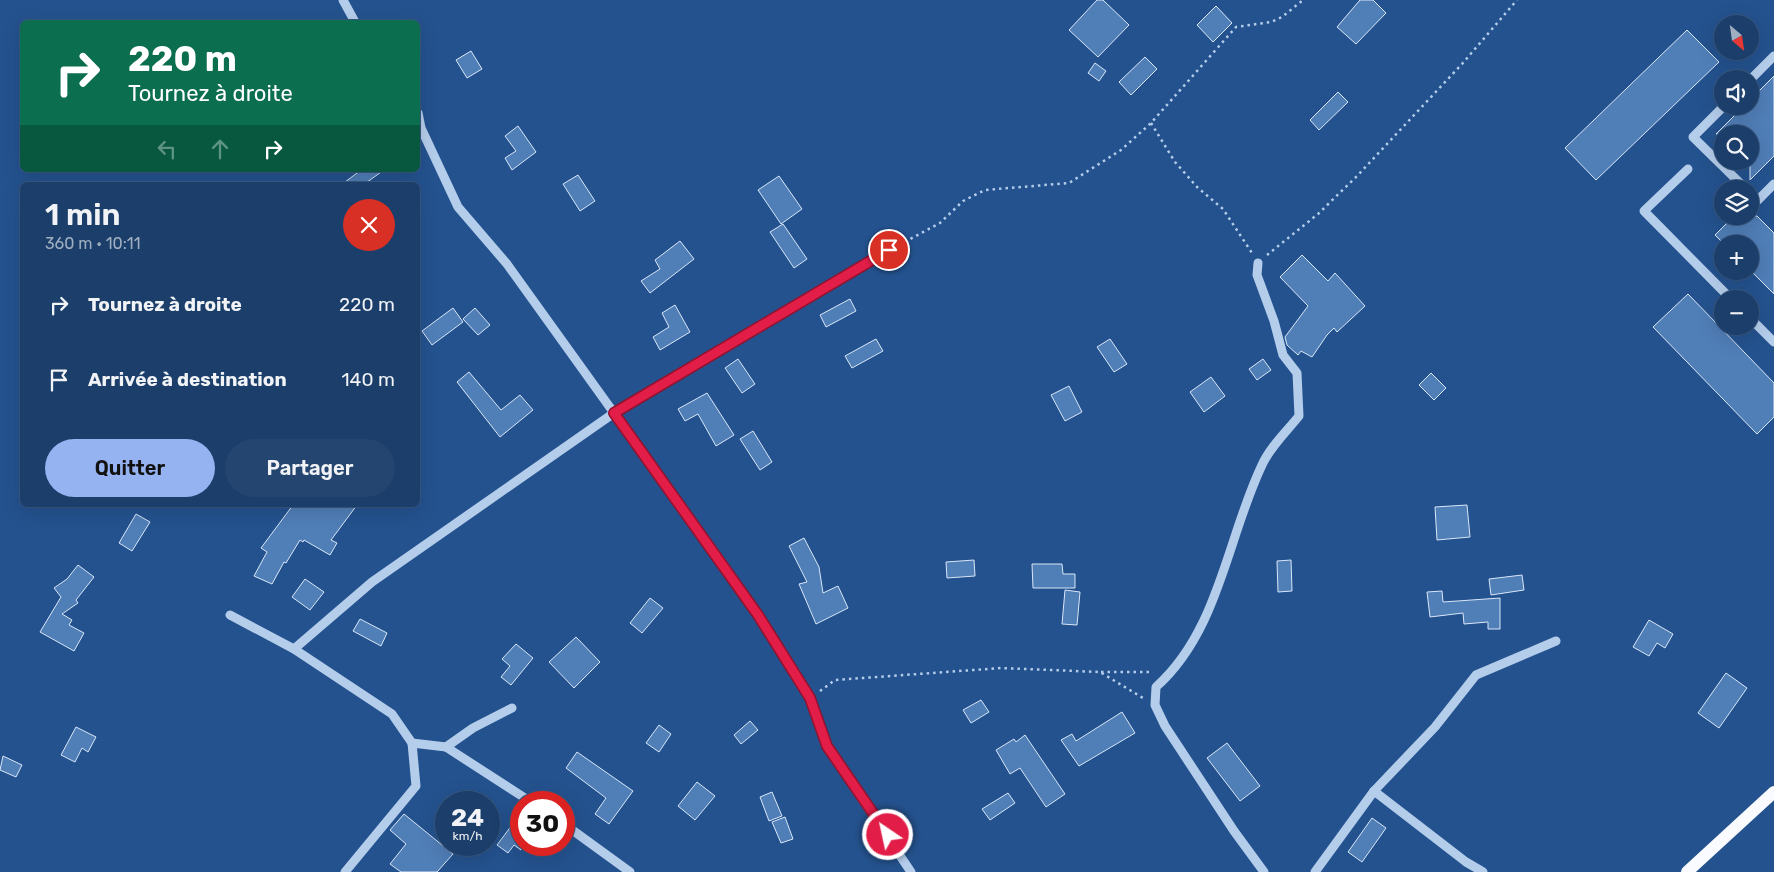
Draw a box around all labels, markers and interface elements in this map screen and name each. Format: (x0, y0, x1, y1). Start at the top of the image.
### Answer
north arrow (1714, 15, 1759, 60)
map controls (1714, 15, 1759, 335)
text: 220 m (128, 38, 237, 80)
icon: right (45, 40, 110, 105)
button: sound (1714, 70, 1759, 115)
text: Tournez à droite (128, 80, 293, 107)
button: search (1714, 125, 1759, 170)
icon: left (153, 135, 181, 163)
icon: ahead (206, 135, 234, 163)
icon: right (259, 135, 287, 163)
button: layers (1714, 180, 1759, 225)
text: 1 min (45, 197, 120, 233)
button: close (343, 199, 395, 251)
pin (868, 229, 910, 271)
text: 360 m · 10:11 (45, 234, 141, 253)
button: + (1714, 235, 1759, 280)
icon: arrive (875, 236, 903, 264)
button: − (1714, 290, 1759, 335)
icon: right (45, 291, 73, 319)
text: Tournez à droite (88, 293, 242, 316)
text: 220 m (339, 293, 395, 316)
icon: arrive (45, 366, 73, 394)
text: Arrivée à destination (88, 368, 287, 391)
text: 140 m (341, 368, 395, 391)
button: Quitter (45, 439, 215, 497)
button: Partager (225, 439, 395, 497)
speed limit sign: 30 (510, 791, 575, 856)
text: 24 (451, 803, 484, 832)
position arrow (861, 808, 913, 860)
text: km/h (453, 829, 482, 843)

